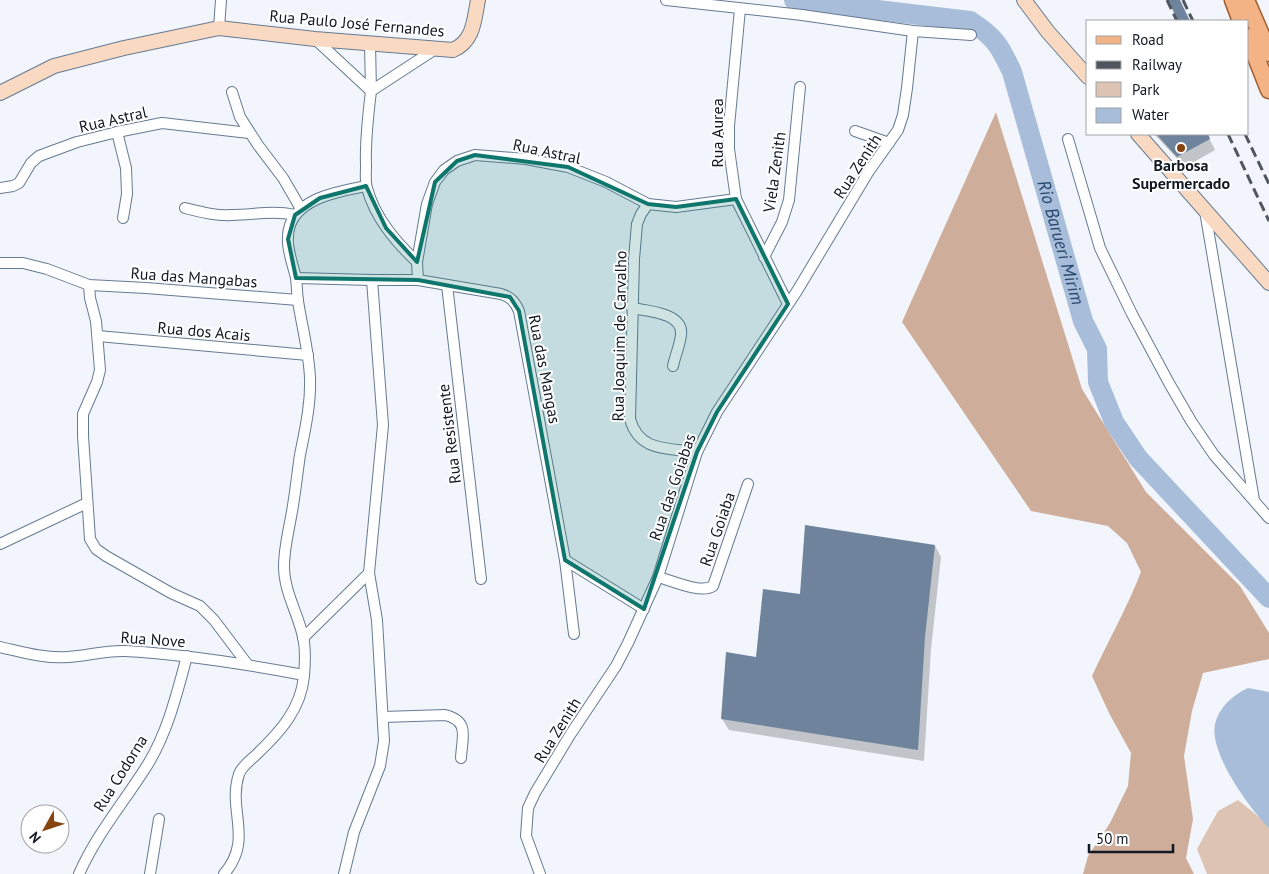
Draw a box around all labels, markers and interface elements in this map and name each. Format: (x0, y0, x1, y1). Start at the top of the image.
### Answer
street label: Rua Paulo José Fernandes (269, 5, 446, 41)
legend (1086, 20, 1249, 135)
text: Road (1132, 30, 1164, 49)
text: Railway (1132, 55, 1182, 74)
text: Park (1132, 80, 1160, 99)
street label: Rua Aurea (707, 98, 727, 168)
street label: Rua Astral (77, 101, 149, 137)
text: Water (1132, 105, 1169, 124)
street label: Viela Zenith (758, 130, 790, 215)
street label: Rua Zenith (829, 130, 885, 202)
street label: Rua Astral (511, 134, 583, 168)
marker: Barbosa Supermercado (1175, 142, 1187, 154)
place label: Barbosa Supermercado (1132, 155, 1230, 193)
water label: Rio Barueri Mirim (1032, 177, 1090, 308)
street label: Rua Joaquim de Carvalho (608, 250, 630, 422)
street label: Rua das Mangabas (130, 263, 258, 291)
street label: Rua das Mangas (525, 313, 565, 425)
street label: Rua dos Acais (157, 317, 252, 345)
street label: Rua Resistente (433, 383, 465, 485)
street label: Rua das Goiabas (644, 431, 700, 543)
street label: Rua Goiaba (695, 489, 739, 569)
street label: Rua Nove (120, 627, 186, 651)
street label: Rua Zenith (529, 694, 585, 766)
street label: Rua Codorna (89, 731, 151, 815)
north arrow (20, 804, 70, 854)
scale bar (1089, 822, 1173, 854)
text: N (25, 828, 45, 847)
text: 50 m (1096, 829, 1129, 848)

